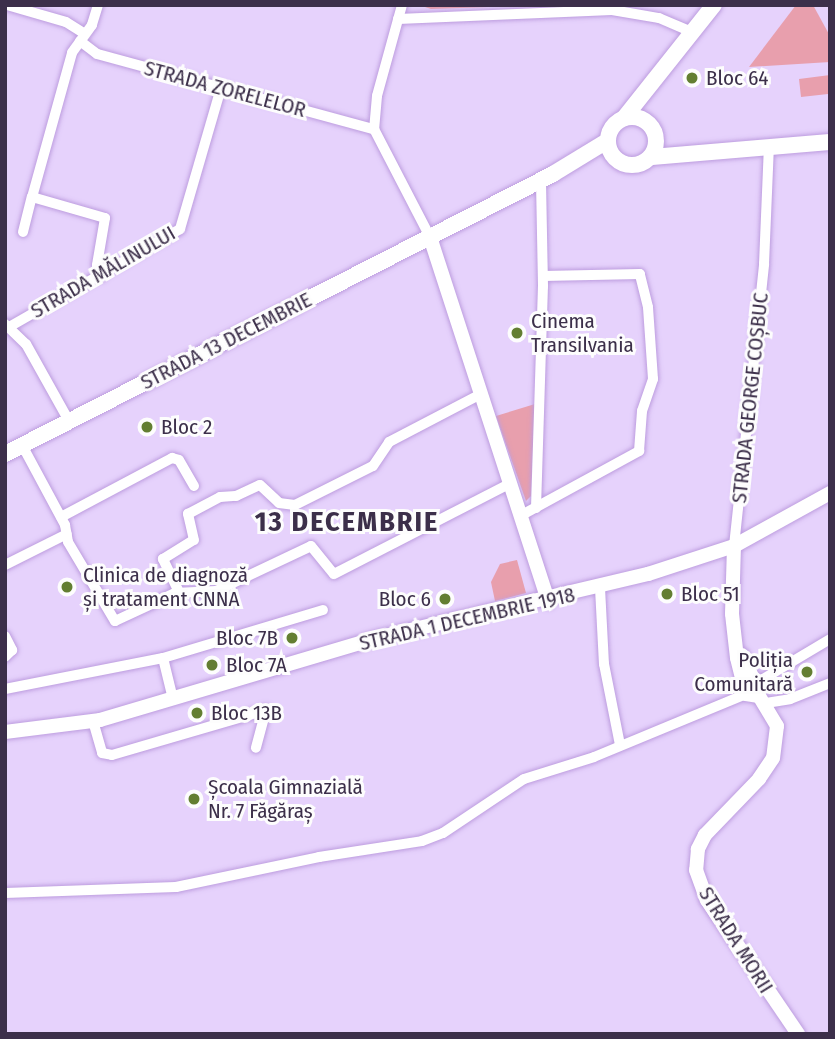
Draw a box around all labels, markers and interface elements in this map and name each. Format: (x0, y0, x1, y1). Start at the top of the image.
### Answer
street label: STRADA ZORELELOR (141, 55, 309, 123)
place label: Bloc 64 (706, 65, 768, 91)
marker: Bloc 64 (684, 70, 700, 86)
street label: STRADA MĂLINULUI (26, 220, 180, 324)
street label: STRADA 13 DECEMBRIE (136, 287, 316, 395)
street label: STRADA GEORGE COȘBUC (726, 292, 774, 504)
place label: Cinema Transilvania (531, 308, 634, 358)
marker: Cinema Transilvania (509, 325, 525, 341)
place label: Bloc 2 (161, 414, 212, 440)
marker: Bloc 2 (139, 419, 155, 435)
district label: 13 DECEMBRIE (256, 505, 438, 539)
place label: Clinica de diagnoză și tratament CNNA (83, 562, 248, 612)
marker: Clinica de diagnoză și tratament CNNA (57, 577, 77, 597)
place label: Bloc 51 (681, 581, 740, 607)
street label: STRADA 1 DECEMBRIE 1918 (357, 582, 577, 656)
place label: Bloc 6 (379, 586, 431, 612)
marker: Bloc 51 (659, 586, 675, 602)
marker: Bloc 6 (437, 591, 453, 607)
place label: Bloc 7B (216, 625, 278, 651)
marker: Bloc 7B (284, 630, 300, 646)
place label: Poliția Comunitară (694, 647, 793, 697)
place label: Bloc 7A (226, 652, 287, 678)
marker: Bloc 7A (204, 657, 220, 673)
marker: Poliția Comunitară (799, 664, 815, 680)
place label: Bloc 13B (211, 700, 282, 726)
marker: Bloc 13B (189, 705, 205, 721)
place label: Școala Gimnazială Nr. 7 Făgăraș (208, 774, 363, 824)
marker: Școala Gimnazială Nr. 7 Făgăraș (186, 791, 202, 807)
street label: STRADA MORII (693, 882, 779, 998)

